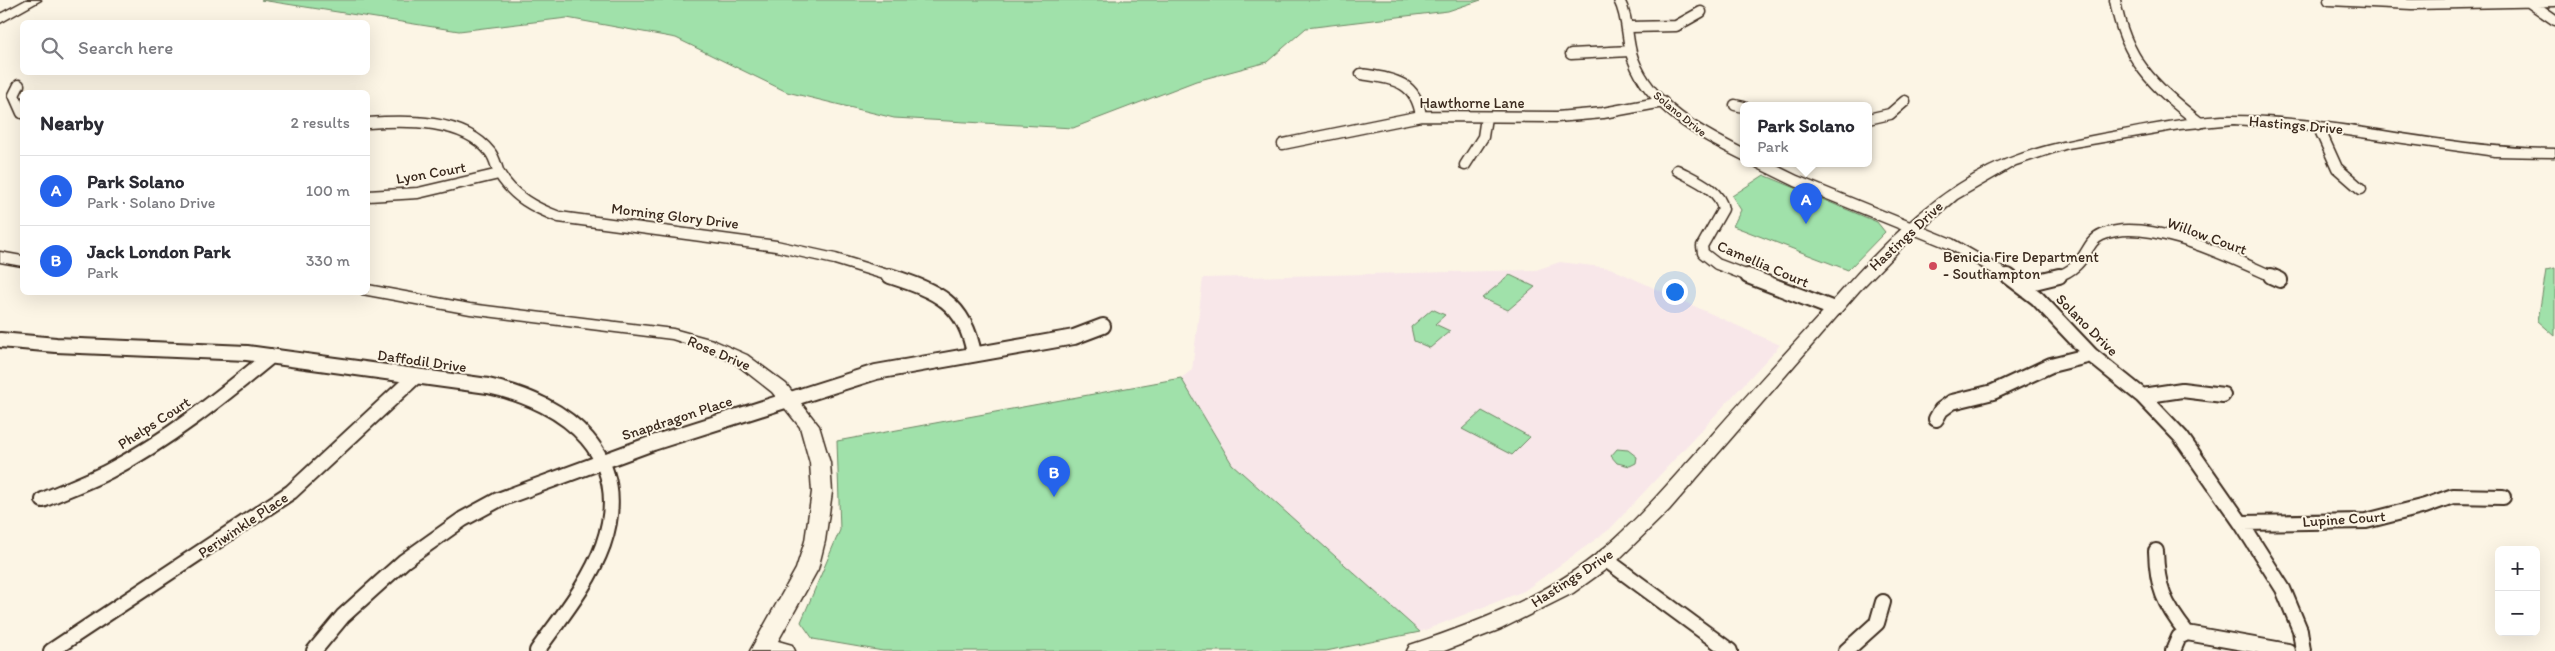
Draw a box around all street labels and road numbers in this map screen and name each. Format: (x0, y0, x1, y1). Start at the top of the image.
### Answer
street label: Solano Drive (1651, 88, 1710, 140)
street label: Hawthorne Lane (1419, 94, 1525, 112)
street label: Hastings Drive (2248, 112, 2344, 138)
street label: Lyon Court (395, 158, 468, 188)
street label: Hastings Drive (1865, 197, 1947, 275)
street label: Morning Glory Drive (610, 199, 740, 233)
street label: Willow Court (2165, 213, 2250, 259)
street label: Camellia Court (1714, 237, 1812, 292)
street label: Solano Drive (2052, 290, 2122, 360)
street label: Rose Drive (685, 332, 753, 374)
street label: Daffodil Drive (376, 346, 468, 376)
street label: Snapdragon Place (619, 392, 735, 444)
street label: Phelps Court (114, 393, 194, 453)
street label: Periwinkle Place (195, 488, 291, 562)
street label: Lupine Court (2302, 507, 2386, 531)
street label: Hastings Drive (1528, 545, 1616, 611)

